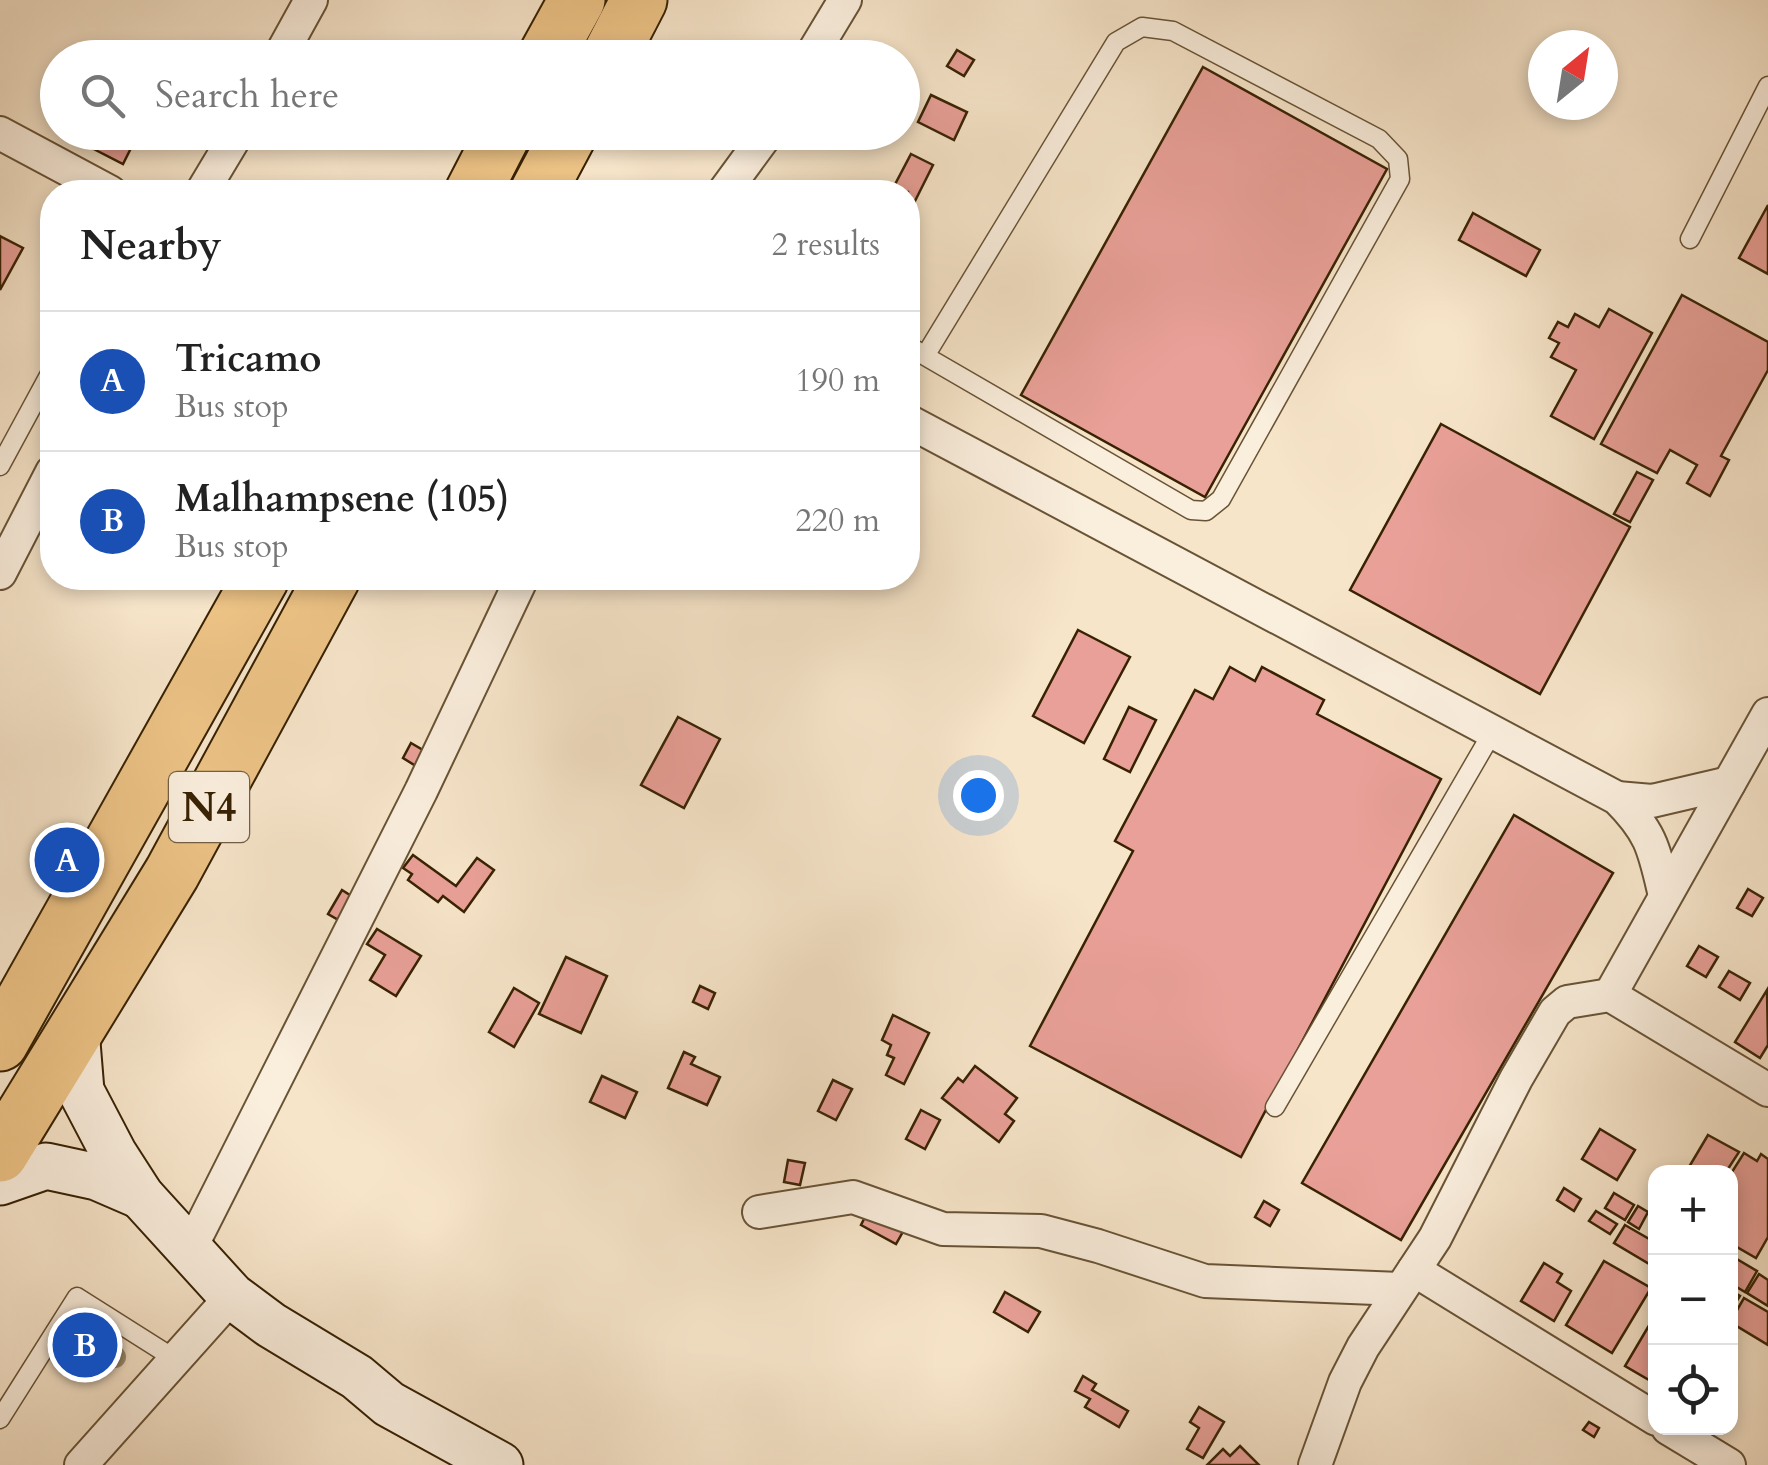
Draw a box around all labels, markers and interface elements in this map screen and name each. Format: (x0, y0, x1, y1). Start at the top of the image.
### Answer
north arrow (1528, 30, 1618, 120)
search box (40, 40, 920, 150)
icon: search (75, 68, 130, 123)
text: Search here (155, 69, 339, 121)
text: Nearby (80, 217, 222, 274)
text: 2 results (772, 223, 880, 267)
text: Tricamo (175, 333, 321, 385)
text: A (100, 359, 125, 403)
text: 190 m (795, 359, 880, 403)
text: Bus stop (175, 385, 289, 429)
text: Malhampsene (105) (175, 473, 509, 525)
text: B (101, 499, 124, 543)
text: 220 m (795, 499, 880, 543)
text: Bus stop (175, 525, 289, 569)
your location (953, 770, 1004, 821)
road number: N4 (169, 772, 249, 842)
pin: A (34, 822, 100, 898)
map controls (1648, 1165, 1738, 1435)
button: + (1648, 1165, 1738, 1255)
button: − (1648, 1255, 1738, 1345)
pin: B (52, 1308, 118, 1382)
button: locate (1648, 1345, 1738, 1435)

